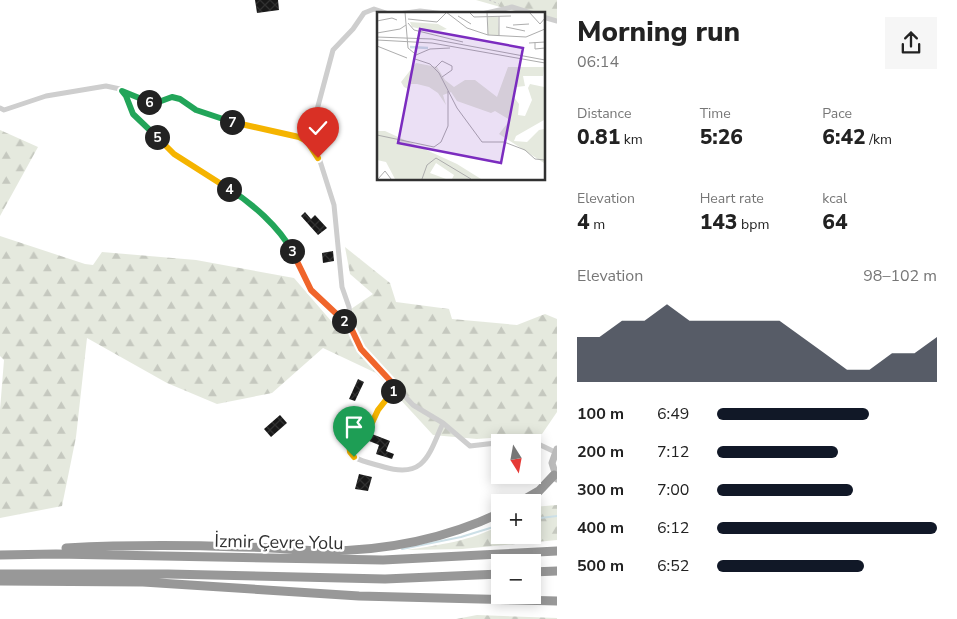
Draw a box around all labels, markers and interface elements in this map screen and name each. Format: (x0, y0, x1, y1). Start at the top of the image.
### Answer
inset map (377, 12, 544, 180)
text: Morning run (577, 13, 740, 51)
button: share (885, 17, 937, 69)
text: 06:14 (577, 51, 619, 73)
pin: 6 (136, 90, 162, 114)
text: 6 (145, 93, 154, 112)
text: Distance (577, 104, 631, 123)
text: Time (700, 104, 731, 123)
text: Pace (822, 104, 852, 123)
pin (297, 107, 339, 158)
pin: 7 (220, 110, 244, 134)
text: 7 (228, 113, 237, 132)
icon: check (304, 114, 332, 142)
text: 0.81 (577, 123, 620, 151)
text: 5:26 (700, 123, 743, 151)
text: 6:42 (822, 123, 866, 151)
pin: 5 (144, 124, 170, 150)
text: 5 (153, 128, 162, 147)
text: km (620, 130, 643, 149)
text: /km (866, 130, 892, 149)
pin: 4 (216, 176, 242, 202)
text: 4 (225, 180, 234, 199)
text: Elevation (577, 189, 635, 208)
text: Heart rate (700, 189, 764, 208)
text: kcal (822, 189, 847, 208)
text: 4 (577, 208, 590, 236)
text: 143 (700, 208, 737, 236)
text: 64 (822, 208, 848, 236)
text: m (590, 215, 605, 234)
text: bpm (737, 215, 769, 234)
pin: 3 (280, 238, 304, 264)
text: 3 (288, 242, 297, 261)
text: Elevation (577, 265, 643, 287)
text: 98–102 m (863, 265, 937, 287)
pin: 2 (332, 308, 356, 334)
text: 2 (340, 312, 349, 331)
pin: 1 (380, 378, 406, 404)
text: 1 (389, 382, 398, 401)
text: 100 m (577, 403, 624, 425)
text: 6:49 (657, 403, 689, 425)
pin (333, 406, 375, 457)
icon: arrive (340, 413, 368, 441)
north arrow (491, 434, 541, 484)
map controls (491, 434, 541, 604)
text: 200 m (577, 441, 624, 463)
text: 7:12 (657, 441, 689, 463)
text: 300 m (577, 479, 624, 501)
text: 7:00 (657, 479, 689, 501)
button: + (491, 494, 541, 544)
text: 400 m (577, 517, 624, 539)
text: 6:12 (657, 517, 689, 539)
street label: İzmir Çevre Yolu (214, 529, 344, 555)
button: − (491, 554, 541, 604)
text: 500 m (577, 555, 624, 577)
text: 6:52 (657, 555, 689, 577)

